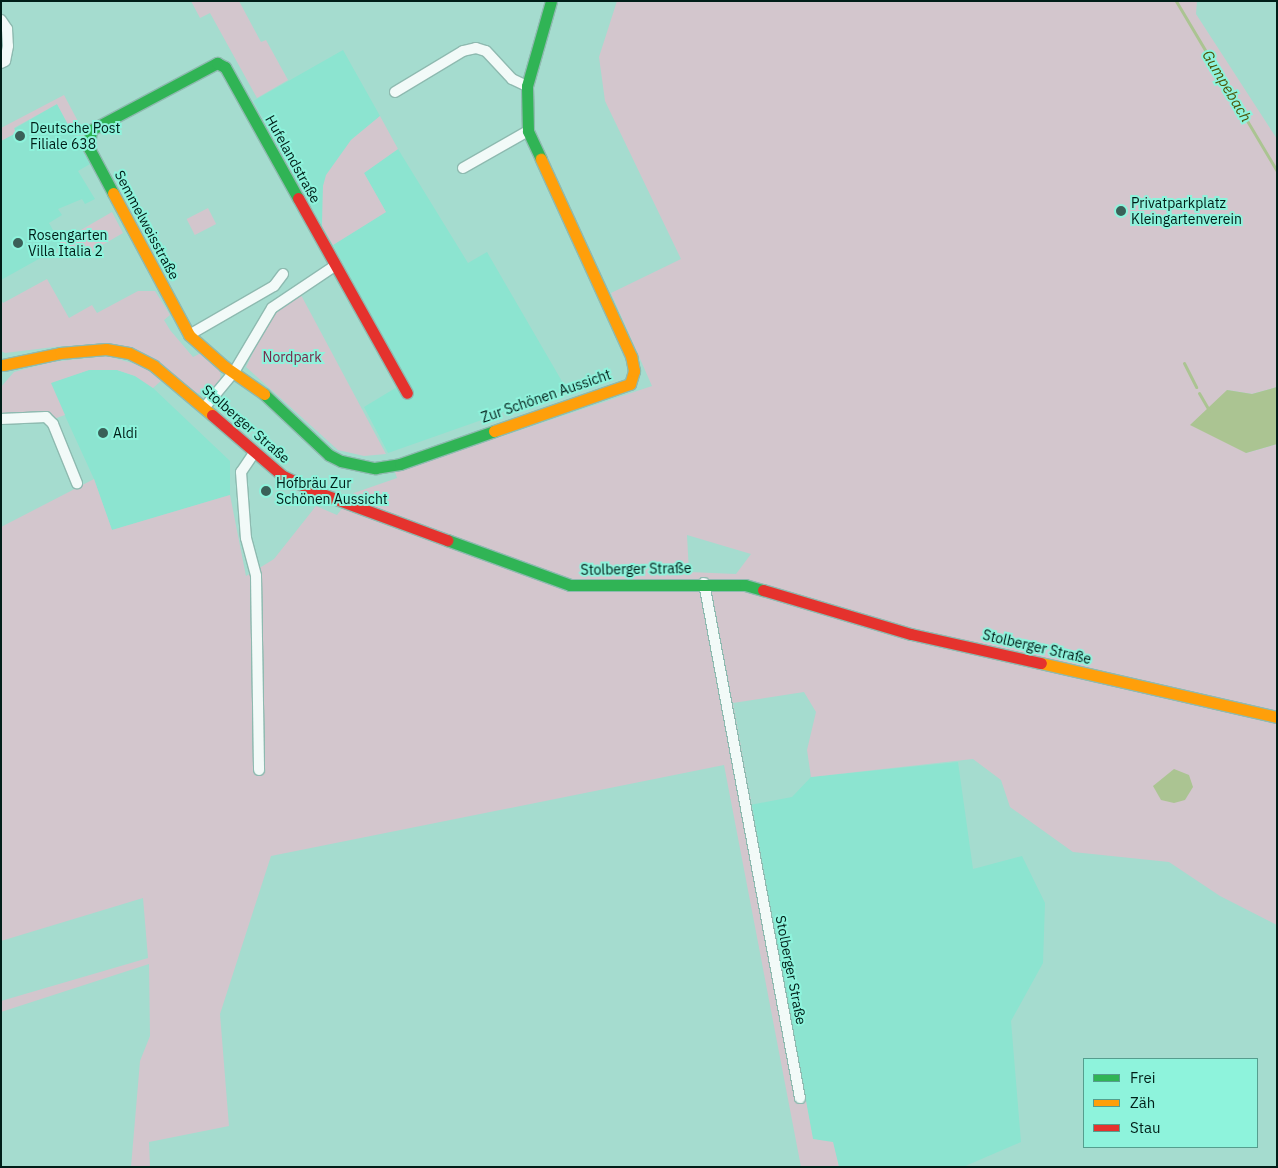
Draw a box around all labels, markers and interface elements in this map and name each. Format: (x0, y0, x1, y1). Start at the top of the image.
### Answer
water label: Gumpebach (1199, 47, 1255, 125)
street label: Hufelandstraße (262, 112, 324, 206)
place label: Deutsche Post Filiale 638 (30, 120, 120, 152)
marker: Deutsche Post Filiale 638 (14, 130, 26, 142)
street label: Semmelweisstraße (111, 168, 183, 282)
place label: Privatparkplatz Kleingartenverein (1131, 195, 1242, 228)
marker: Privatparkplatz Kleingartenverein (1115, 205, 1127, 217)
place label: Rosengarten Villa Italia 2 (28, 227, 108, 260)
marker: Rosengarten Villa Italia 2 (12, 237, 24, 249)
park label: Nordpark (262, 349, 322, 365)
street label: Zur Schönen Aussicht (479, 366, 613, 426)
street label: Stolberger Straße (199, 381, 293, 467)
place label: Aldi (113, 425, 137, 441)
marker: Aldi (97, 427, 109, 439)
place label: Hofbräu Zur Schönen Aussicht (276, 475, 388, 508)
marker: Hofbräu Zur Schönen Aussicht (260, 485, 272, 497)
street label: Stolberger Straße (580, 560, 692, 578)
street label: Stolberger Straße (981, 626, 1093, 668)
street label: Stolberger Straße (772, 914, 810, 1026)
legend (1083, 1058, 1258, 1148)
text: Frei (1130, 1068, 1156, 1087)
text: Zäh (1130, 1093, 1155, 1112)
text: Stau (1130, 1118, 1161, 1137)

